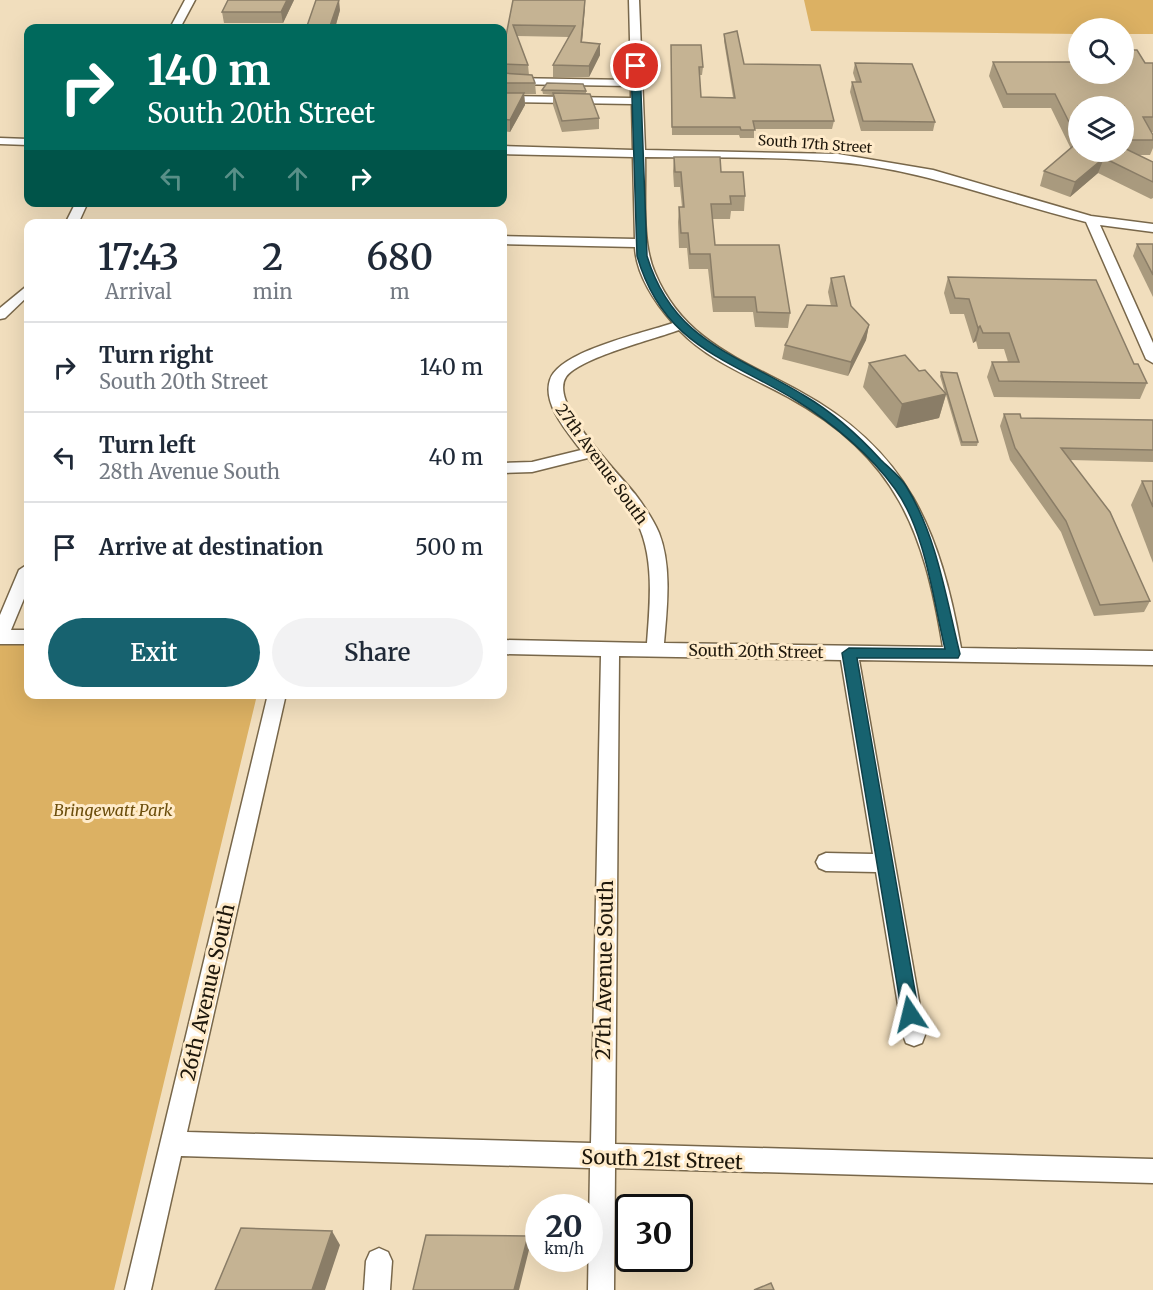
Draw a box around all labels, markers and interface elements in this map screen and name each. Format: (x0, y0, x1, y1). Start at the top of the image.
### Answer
map controls (1068, 18, 1134, 162)
button: search (1068, 18, 1134, 84)
pin (610, 40, 661, 91)
text: 140 m (147, 44, 270, 96)
icon: right (48, 48, 126, 126)
icon: arrive (619, 49, 652, 82)
text: South 20th Street (147, 96, 375, 130)
button: layers (1068, 96, 1134, 162)
street label: South 17th Street (757, 131, 873, 157)
icon: left (155, 162, 188, 195)
icon: ahead (218, 162, 251, 195)
icon: ahead (281, 162, 314, 195)
icon: right (344, 162, 377, 195)
text: 17:43 (98, 235, 179, 280)
text: 2 (262, 235, 283, 280)
text: 680 (366, 235, 433, 280)
text: Arrival (105, 279, 172, 304)
text: min (253, 279, 292, 304)
text: m (390, 279, 410, 304)
text: Turn right (99, 341, 213, 369)
icon: right (48, 351, 81, 384)
text: 140 m (420, 353, 483, 381)
text: South 20th Street (99, 369, 268, 394)
street label: 27th Avenue South (552, 400, 653, 528)
text: Turn left (99, 431, 196, 459)
icon: left (48, 441, 81, 474)
text: 40 m (428, 443, 483, 471)
text: 28th Avenue South (99, 459, 280, 484)
icon: arrive (48, 531, 81, 564)
text: Arrive at destination (99, 533, 323, 561)
text: 500 m (415, 533, 483, 561)
button: Exit (48, 618, 260, 687)
button: Share (272, 618, 483, 687)
street label: South 20th Street (688, 640, 825, 662)
park label: Bringewatt Park (54, 800, 173, 820)
street label: 27th Avenue South (590, 880, 618, 1060)
street label: 26th Avenue South (174, 901, 240, 1083)
position arrow (878, 982, 942, 1046)
street label: South 21st Street (581, 1144, 743, 1174)
speed limit sign: 30 (615, 1194, 693, 1272)
text: 20 (545, 1207, 583, 1245)
text: km/h (544, 1239, 584, 1258)

